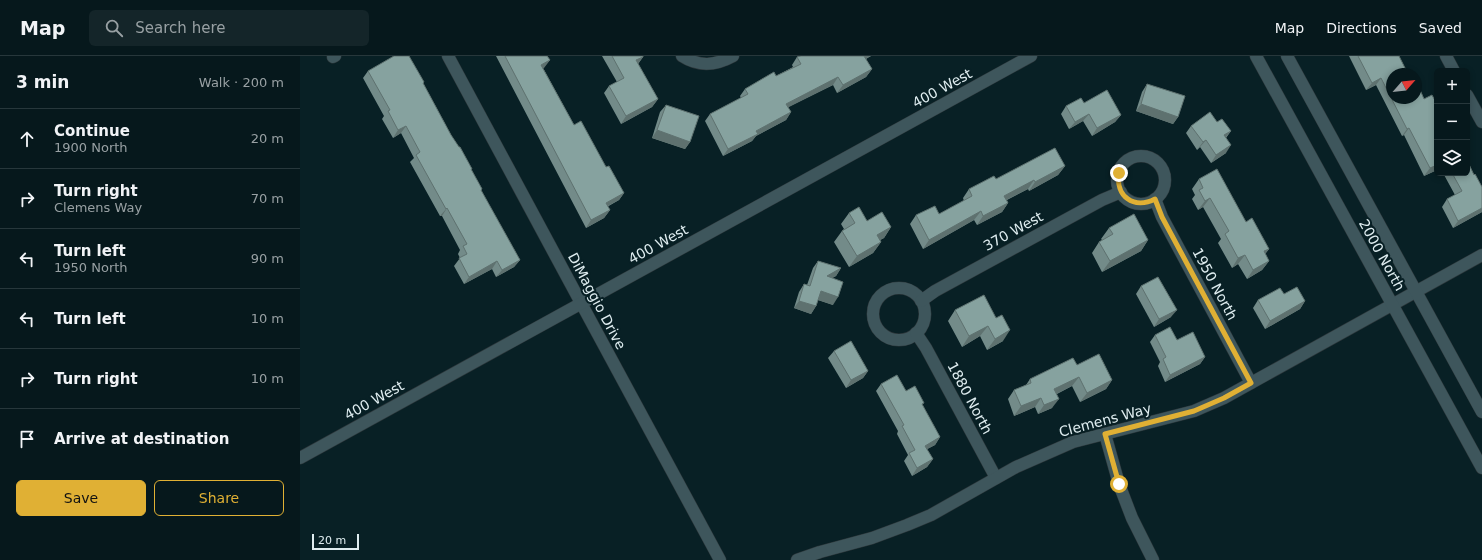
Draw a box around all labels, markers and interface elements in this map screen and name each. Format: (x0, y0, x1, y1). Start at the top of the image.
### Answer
search box (89, 10, 369, 46)
text: Map (20, 17, 65, 39)
icon: search (103, 17, 125, 39)
text: Search here (135, 19, 225, 37)
text: Map (1275, 20, 1304, 36)
text: Directions (1326, 20, 1397, 36)
text: Saved (1419, 20, 1462, 36)
street label: 400 West (909, 65, 975, 111)
north arrow (1386, 68, 1422, 104)
map controls (1434, 68, 1470, 176)
button: + (1434, 68, 1470, 104)
text: 3 min (16, 72, 69, 92)
text: Walk · 200 m (199, 75, 284, 90)
button: − (1434, 104, 1470, 140)
text: Continue (54, 122, 130, 140)
icon: ahead (16, 128, 38, 150)
text: 20 m (251, 131, 284, 146)
text: 1900 North (54, 140, 128, 155)
button: layers (1434, 140, 1470, 176)
route end (1110, 164, 1128, 182)
text: Turn right (54, 182, 138, 200)
icon: right (16, 188, 38, 210)
text: 70 m (251, 191, 284, 206)
text: Clemens Way (54, 200, 142, 215)
street label: 370 West (980, 208, 1046, 254)
street label: 2000 North (1356, 216, 1408, 294)
street label: 400 West (625, 221, 691, 267)
text: Turn left (54, 242, 126, 260)
street label: 1950 North (1189, 245, 1241, 323)
icon: left (16, 248, 38, 270)
street label: DiMaggio Drive (565, 250, 629, 352)
text: 90 m (251, 251, 284, 266)
text: 1950 North (54, 260, 128, 275)
icon: left (16, 308, 38, 330)
text: Turn left (54, 310, 126, 328)
text: 10 m (251, 311, 284, 326)
street label: 1880 North (944, 359, 996, 437)
icon: right (16, 368, 38, 390)
text: Turn right (54, 370, 138, 388)
text: 10 m (251, 371, 284, 386)
street label: 400 West (341, 377, 407, 423)
street label: Clemens Way (1057, 400, 1153, 440)
icon: arrive (16, 428, 38, 450)
text: Arrive at destination (54, 430, 229, 448)
route start (1110, 475, 1128, 493)
button: Save (16, 480, 146, 516)
button: Share (154, 480, 284, 516)
scale bar (312, 532, 359, 551)
text: 20 m (318, 534, 346, 547)

